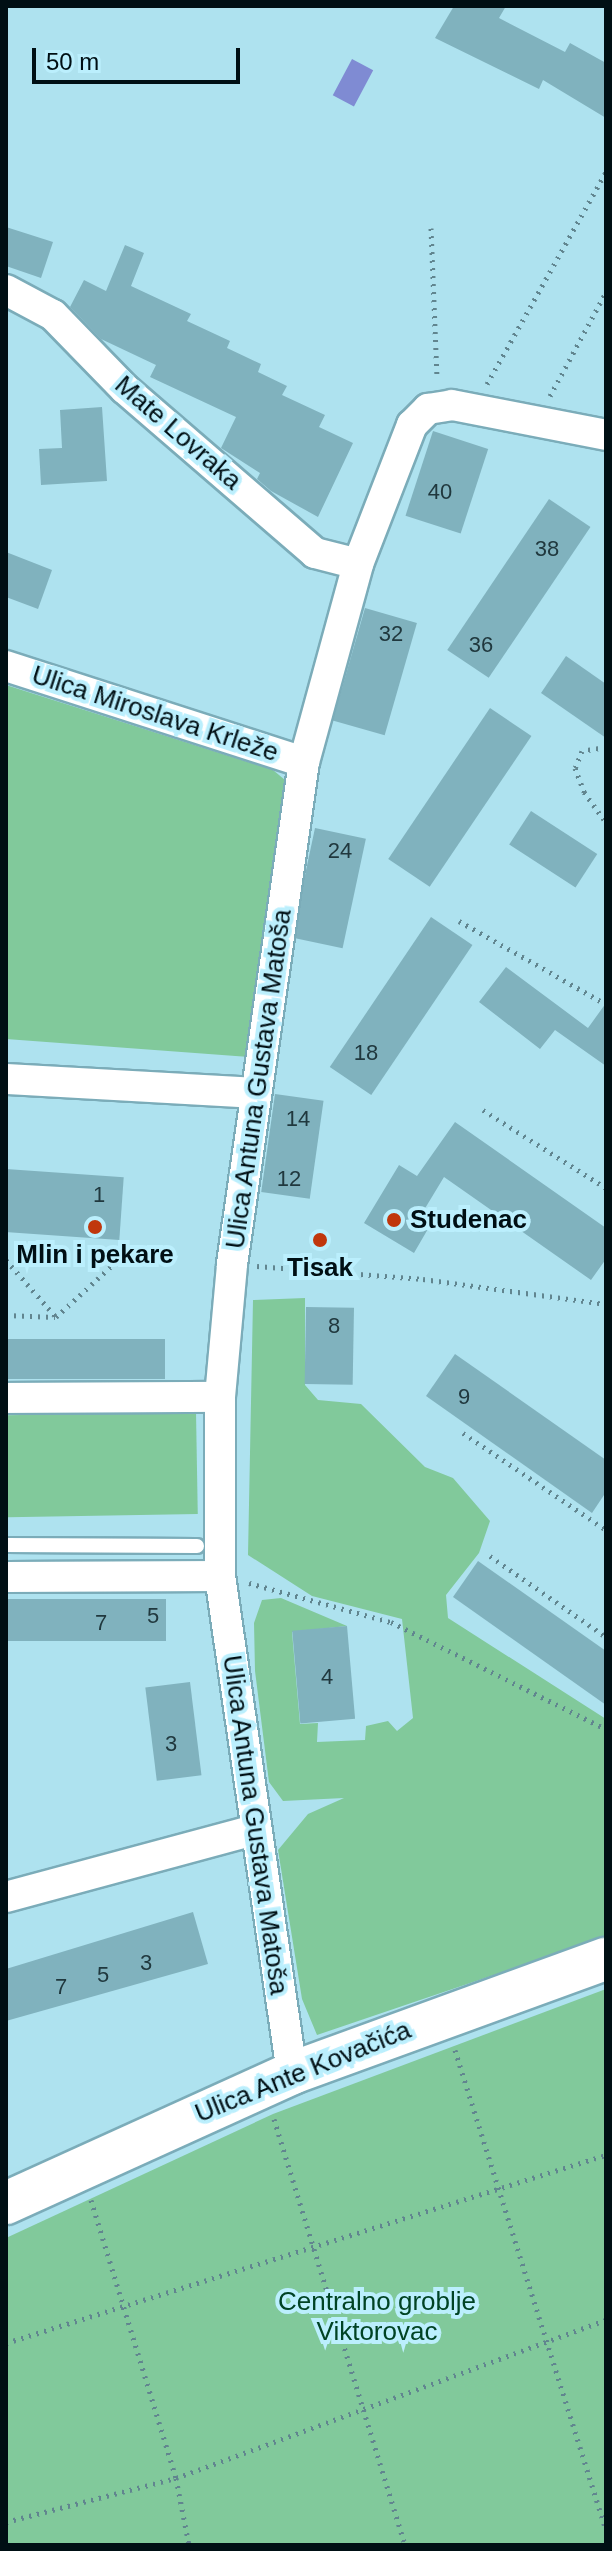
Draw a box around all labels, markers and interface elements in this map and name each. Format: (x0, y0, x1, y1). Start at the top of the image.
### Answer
scale bar (36, 32, 244, 82)
text: 50 m (46, 48, 99, 75)
street label: Mate Lovraka (108, 370, 248, 496)
house number: 40 (428, 479, 452, 505)
house number: 38 (535, 536, 559, 562)
house number: 32 (379, 621, 403, 647)
house number: 36 (469, 632, 493, 658)
street label: Ulica Miroslava Krleže (28, 659, 282, 769)
house number: 24 (328, 838, 352, 864)
street label: Ulica Antuna Gustava Matoša (220, 907, 298, 1251)
house number: 18 (354, 1040, 378, 1066)
house number: 14 (286, 1106, 310, 1132)
house number: 12 (277, 1166, 301, 1192)
house number: 1 (93, 1182, 105, 1208)
place label: Studenac (410, 1204, 527, 1236)
marker: Studenac (385, 1211, 403, 1229)
marker: Mlin i pekare (86, 1218, 104, 1236)
marker: Tisak (311, 1231, 329, 1249)
place label: Mlin i pekare (16, 1239, 174, 1271)
place label: Tisak (287, 1252, 353, 1284)
house number: 8 (328, 1313, 340, 1339)
house number: 9 (458, 1384, 470, 1410)
house number: 5 (147, 1603, 159, 1629)
house number: 7 (95, 1610, 107, 1636)
street label: Ulica Antuna Gustava Matoša (216, 1653, 294, 1997)
house number: 4 (321, 1664, 333, 1690)
house number: 3 (165, 1731, 177, 1757)
house number: 3 (140, 1950, 152, 1976)
house number: 5 (97, 1962, 109, 1988)
house number: 7 (55, 1974, 67, 2000)
street label: Ulica Ante Kovačića (190, 2014, 416, 2130)
park label: Centralno groblje Viktorovac (278, 2286, 476, 2348)

